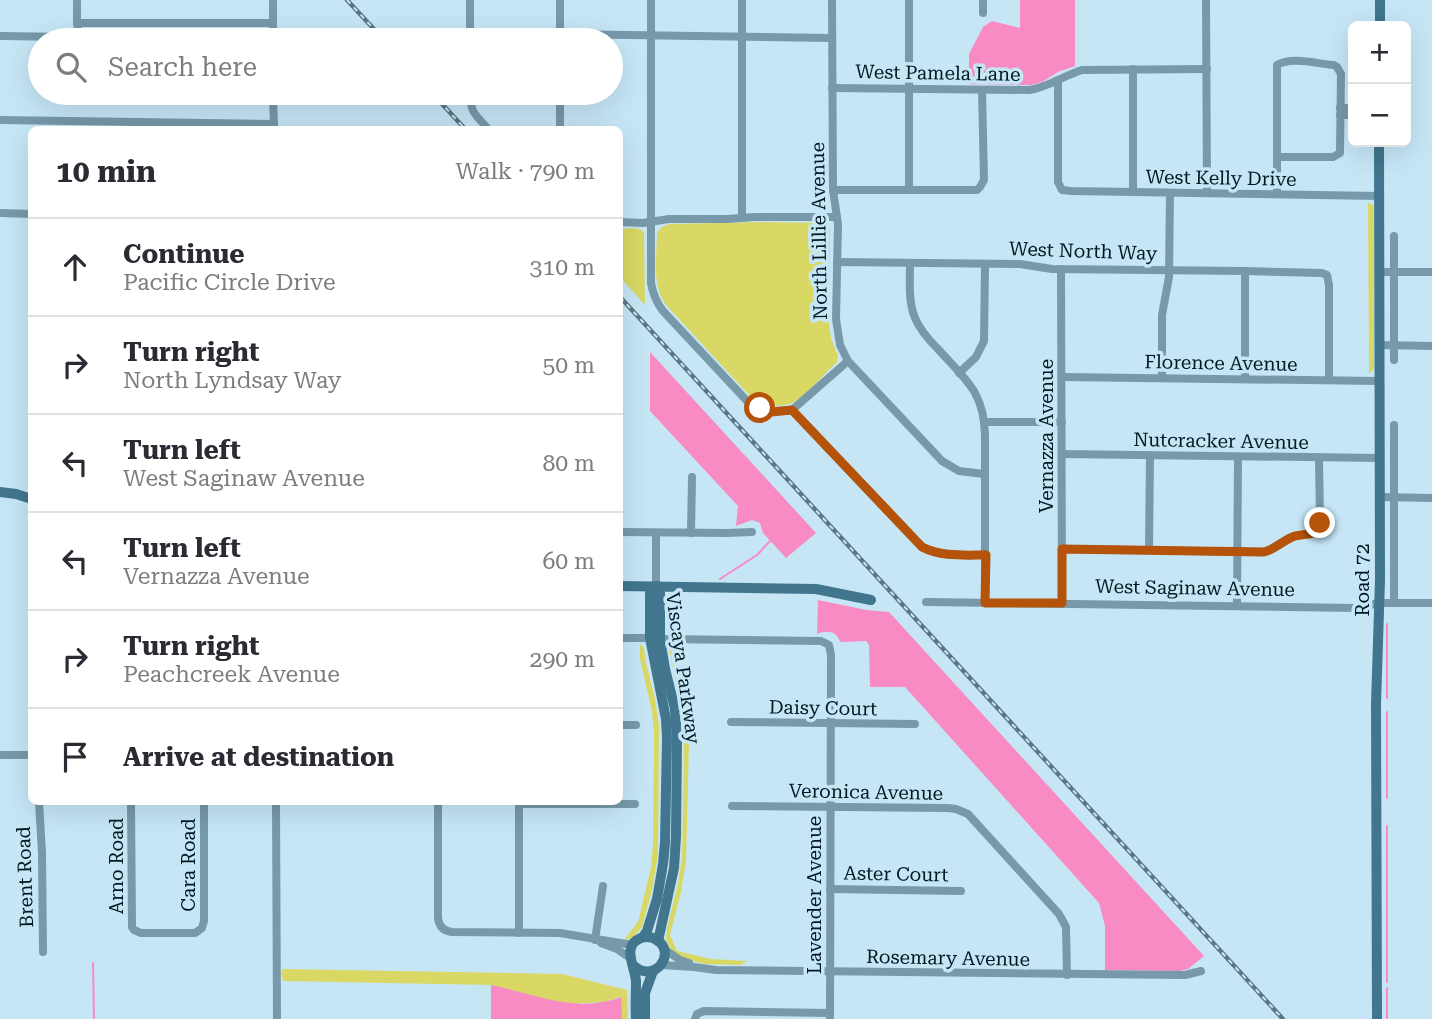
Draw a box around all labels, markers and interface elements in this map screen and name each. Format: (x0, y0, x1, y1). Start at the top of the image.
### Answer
map controls (1348, 21, 1411, 147)
button: + (1348, 21, 1411, 84)
search box (28, 28, 623, 105)
icon: search (52, 48, 90, 86)
text: Search here (108, 52, 257, 82)
street label: West Pamela Lane (855, 60, 1021, 86)
button: − (1348, 84, 1411, 147)
street label: North Lillie Avenue (806, 142, 832, 320)
text: 10 min (56, 154, 156, 189)
text: Walk · 790 m (456, 158, 595, 185)
street label: West Kelly Drive (1145, 165, 1297, 191)
street label: West North Way (1008, 237, 1158, 265)
text: Continue (123, 239, 245, 269)
icon: ahead (56, 248, 94, 286)
text: 310 m (530, 254, 595, 281)
text: Pacific Circle Drive (123, 269, 336, 296)
text: Turn right (123, 337, 259, 367)
icon: right (56, 346, 94, 384)
street label: Florence Avenue (1144, 350, 1298, 376)
text: 50 m (542, 352, 595, 379)
street label: Vernazza Avenue (1035, 359, 1058, 513)
text: North Lyndsay Way (123, 367, 341, 394)
route start (744, 392, 775, 423)
street label: Nutcracker Avenue (1133, 428, 1309, 454)
text: Turn left (123, 435, 241, 465)
icon: left (56, 444, 94, 482)
text: 80 m (542, 450, 595, 477)
text: West Saginaw Avenue (123, 465, 365, 492)
route end (1304, 507, 1335, 538)
text: Turn left (123, 533, 241, 563)
icon: left (56, 542, 94, 580)
street label: Road 72 (1351, 544, 1374, 616)
text: 60 m (542, 548, 595, 575)
text: Vernazza Avenue (123, 563, 310, 590)
street label: West Saginaw Avenue (1095, 575, 1295, 601)
street label: Viscaya Parkway (661, 591, 705, 746)
text: Turn right (123, 631, 259, 661)
icon: right (56, 640, 94, 678)
text: 290 m (530, 646, 595, 673)
text: Peachcreek Avenue (123, 661, 340, 688)
street label: Daisy Court (769, 696, 877, 720)
icon: arrive (56, 738, 94, 776)
text: Arrive at destination (123, 742, 394, 772)
street label: Veronica Avenue (789, 779, 943, 805)
street label: Lavender Avenue (803, 816, 826, 974)
street label: Arno Road (105, 818, 128, 914)
street label: Cara Road (177, 818, 200, 912)
street label: Brent Road (12, 826, 38, 928)
street label: Aster Court (843, 862, 949, 886)
street label: Rosemary Avenue (866, 945, 1030, 971)

